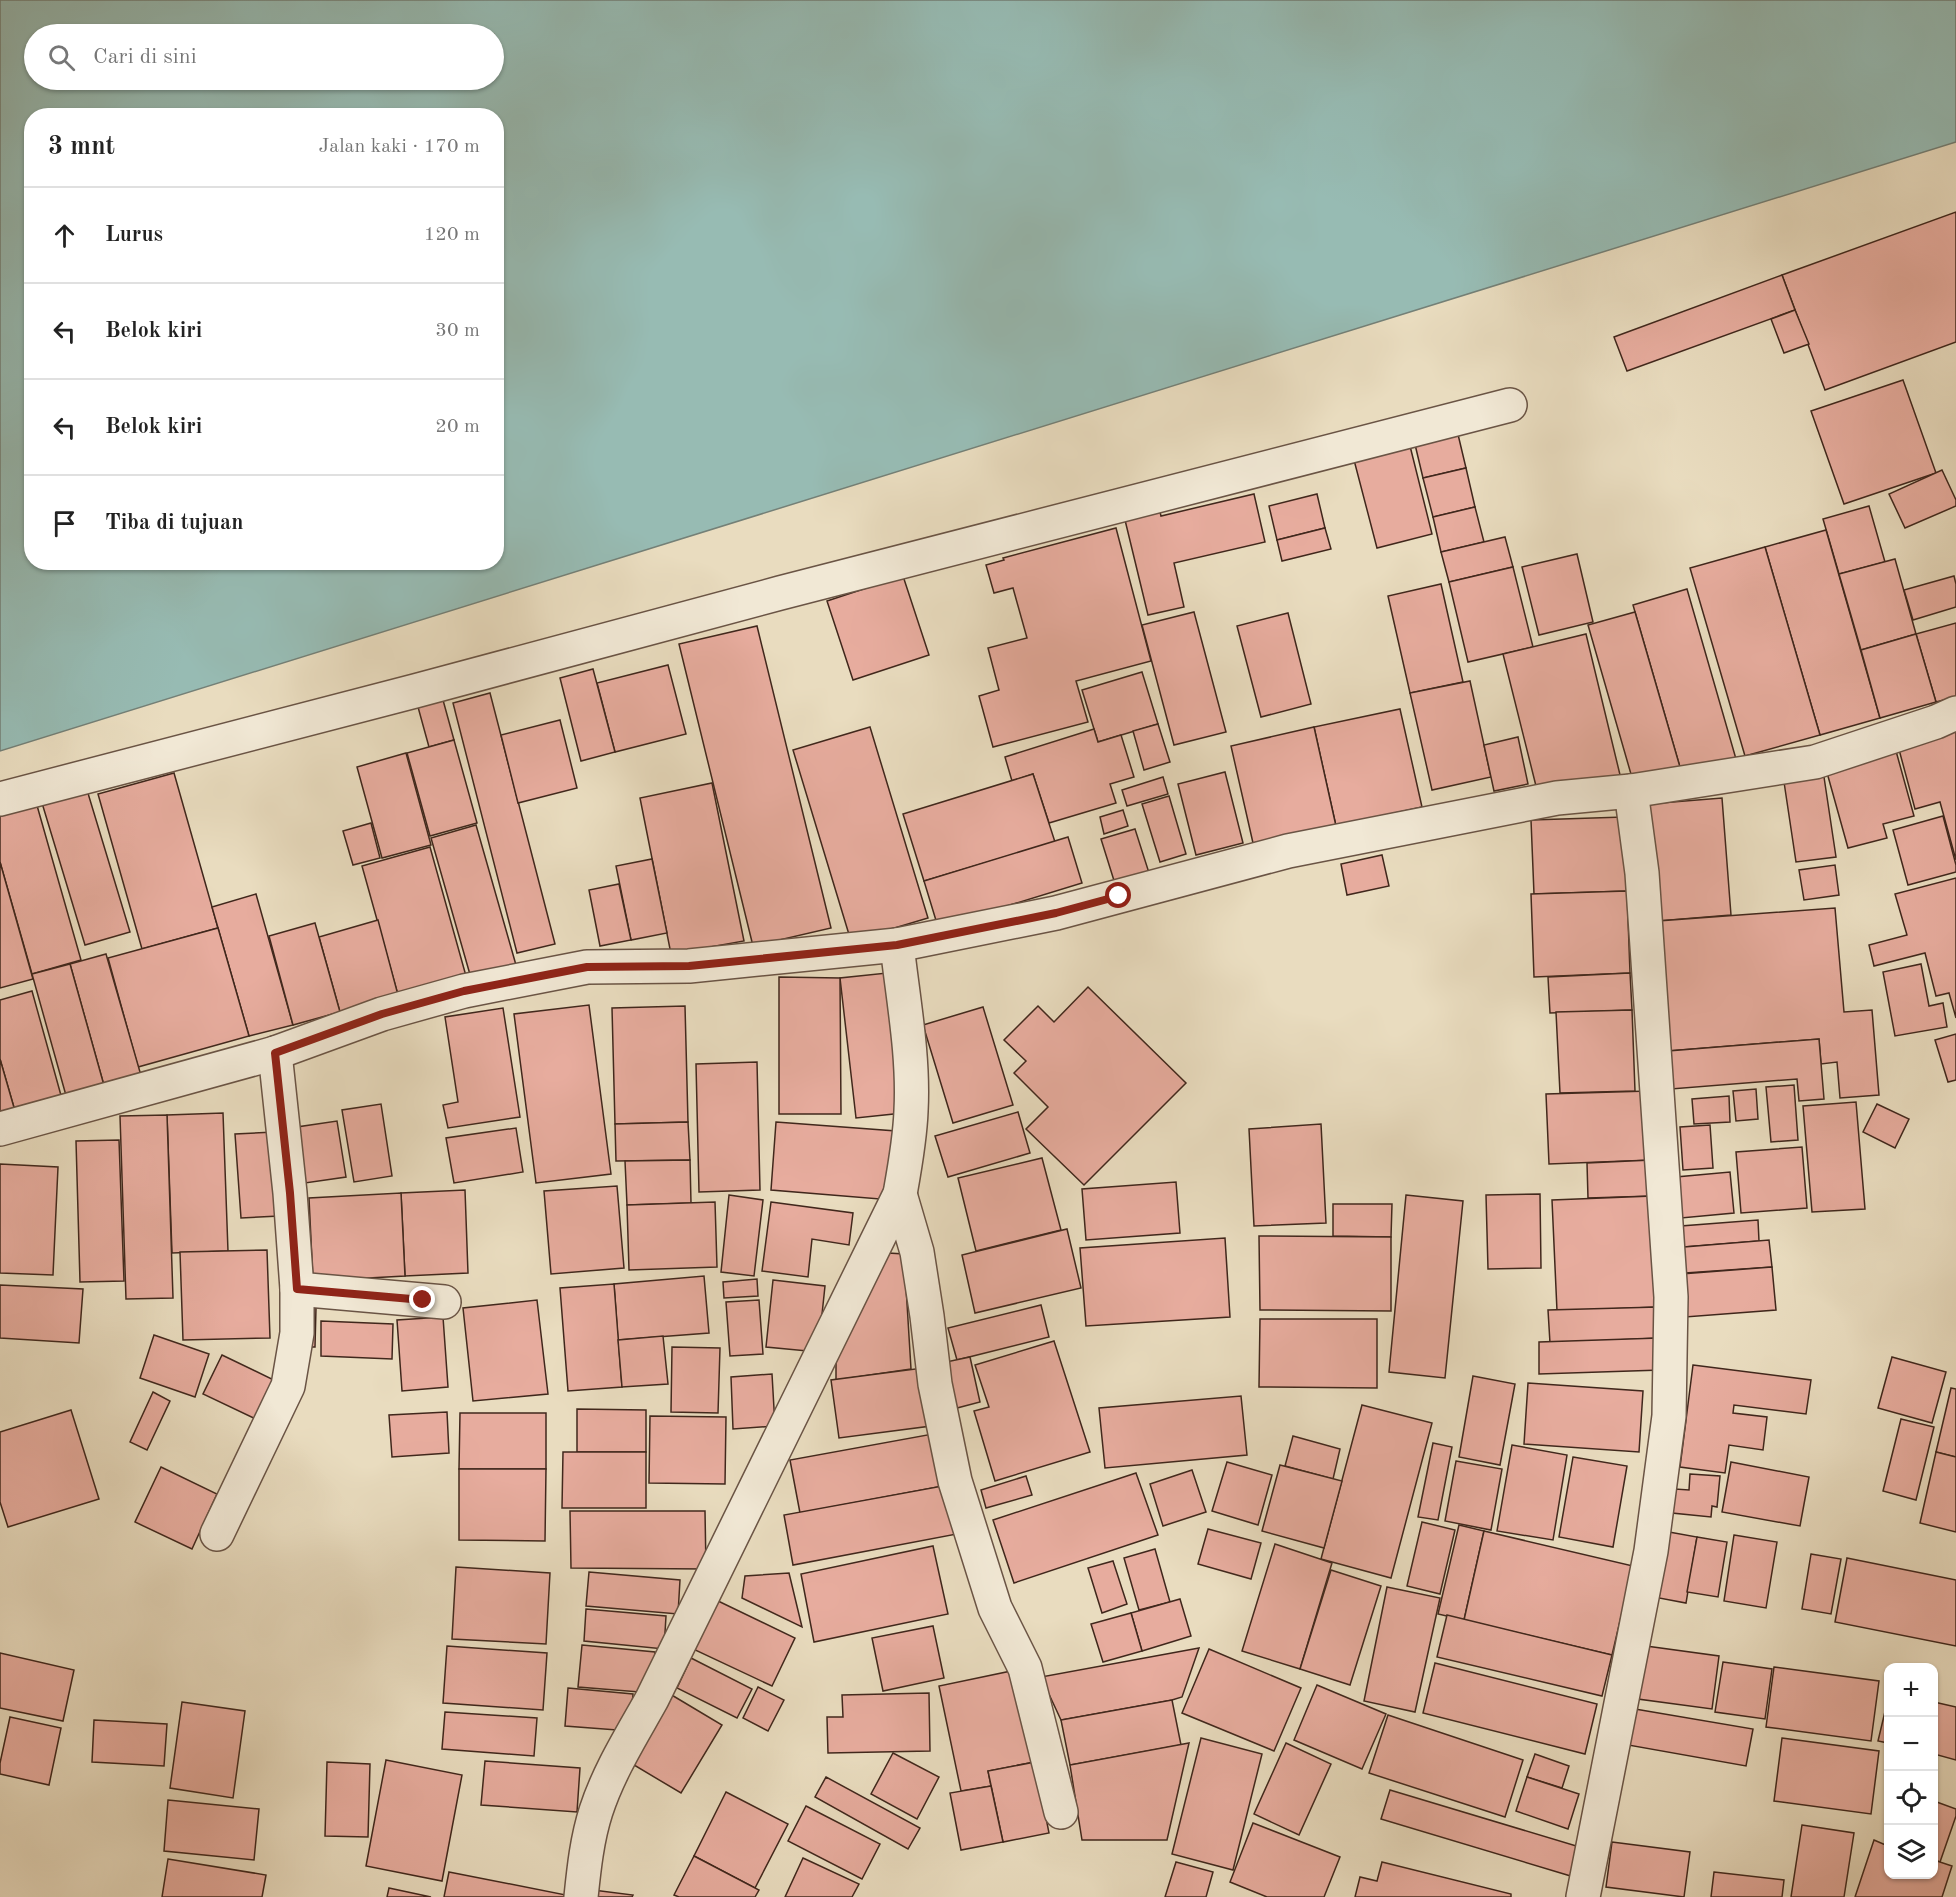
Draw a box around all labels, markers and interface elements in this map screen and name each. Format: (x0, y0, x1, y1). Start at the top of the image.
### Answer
search box (24, 24, 504, 90)
icon: search (45, 41, 78, 74)
text: Cari di sini (93, 46, 197, 68)
text: 3 mnt (48, 134, 115, 160)
text: Jalan kaki · 170 m (318, 137, 480, 157)
icon: ahead (48, 219, 81, 252)
text: Lurus (105, 224, 163, 246)
text: 120 m (424, 225, 480, 245)
icon: left (48, 315, 81, 348)
text: Belok kiri (105, 320, 202, 342)
text: 30 m (435, 321, 480, 341)
icon: left (48, 411, 81, 444)
text: Belok kiri (105, 416, 202, 438)
text: 20 m (435, 417, 480, 437)
icon: arrive (48, 507, 81, 540)
text: Tiba di tujuan (105, 512, 243, 534)
route start (1105, 882, 1131, 908)
route end (409, 1286, 435, 1312)
map controls (1884, 1663, 1938, 1879)
button: + (1884, 1663, 1938, 1717)
button: − (1884, 1717, 1938, 1771)
button: locate (1884, 1771, 1938, 1825)
button: layers (1884, 1825, 1938, 1879)

